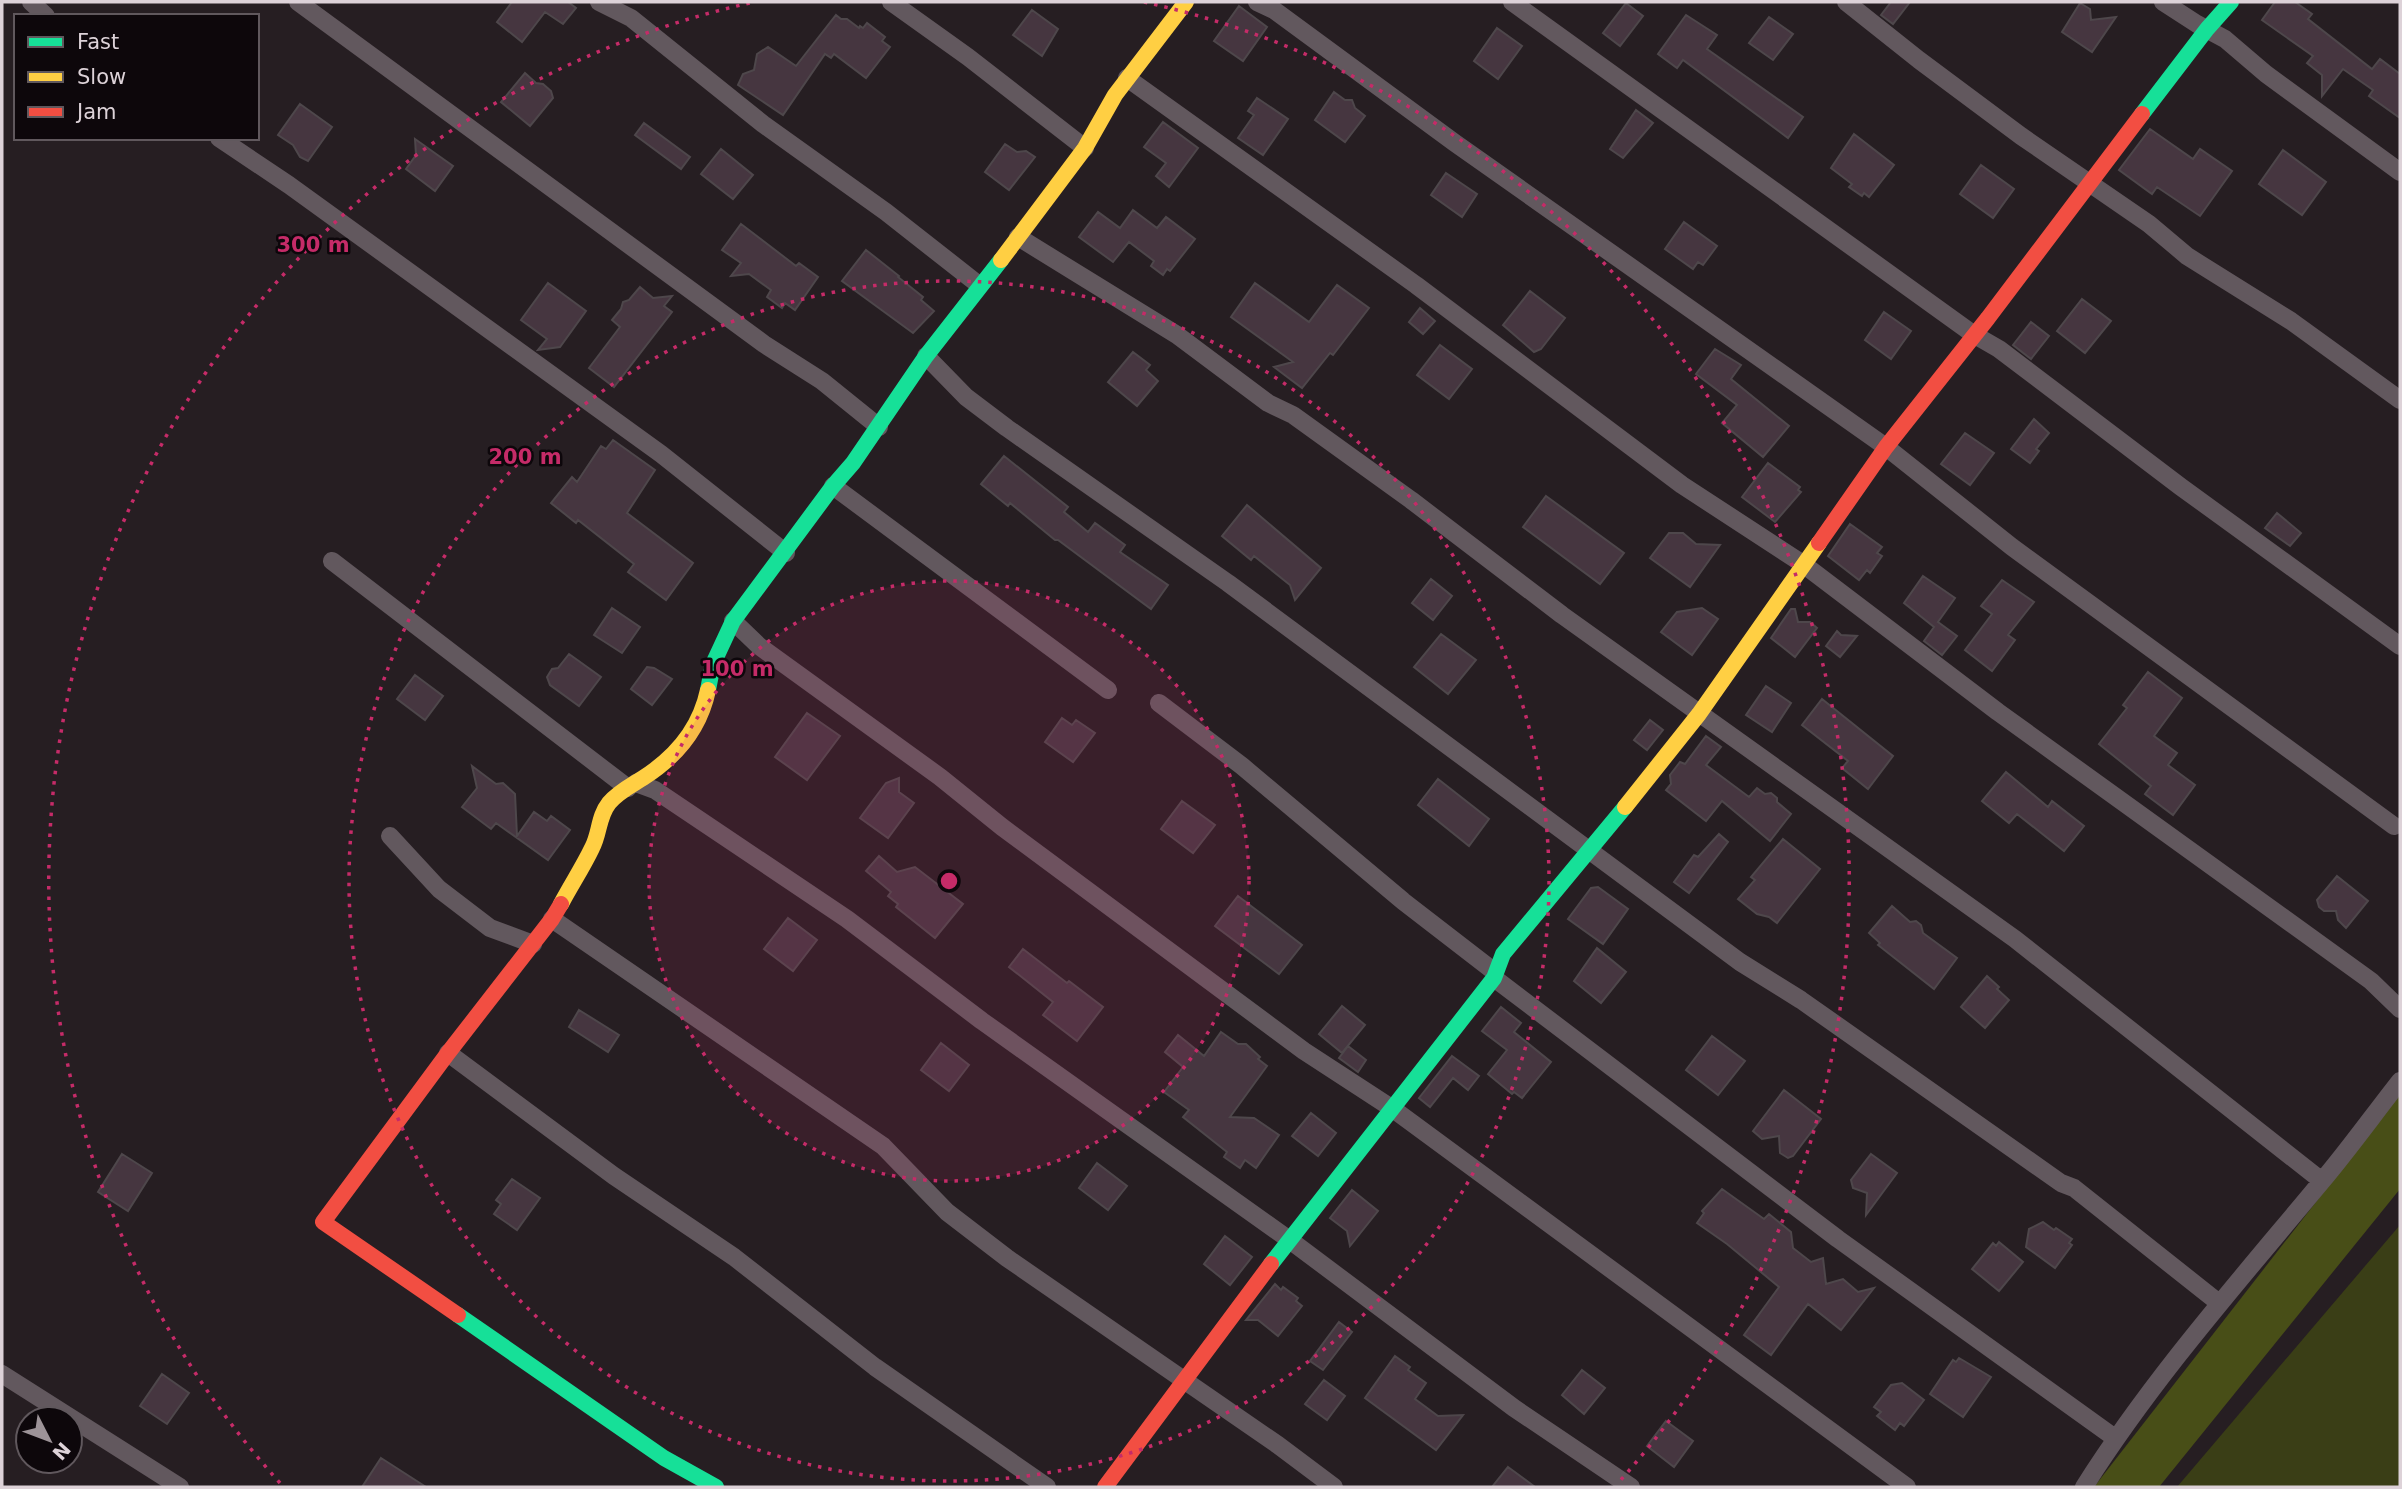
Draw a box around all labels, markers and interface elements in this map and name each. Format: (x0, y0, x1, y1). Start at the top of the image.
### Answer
legend (14, 14, 259, 140)
text: Fast (77, 30, 119, 54)
text: Slow (77, 65, 126, 89)
text: Jam (75, 100, 117, 124)
text: 300 m (276, 233, 350, 257)
text: 200 m (488, 445, 562, 469)
text: 100 m (700, 657, 774, 681)
centre of rings (937, 869, 961, 893)
north arrow (14, 1405, 84, 1475)
text: N (48, 1438, 75, 1465)

